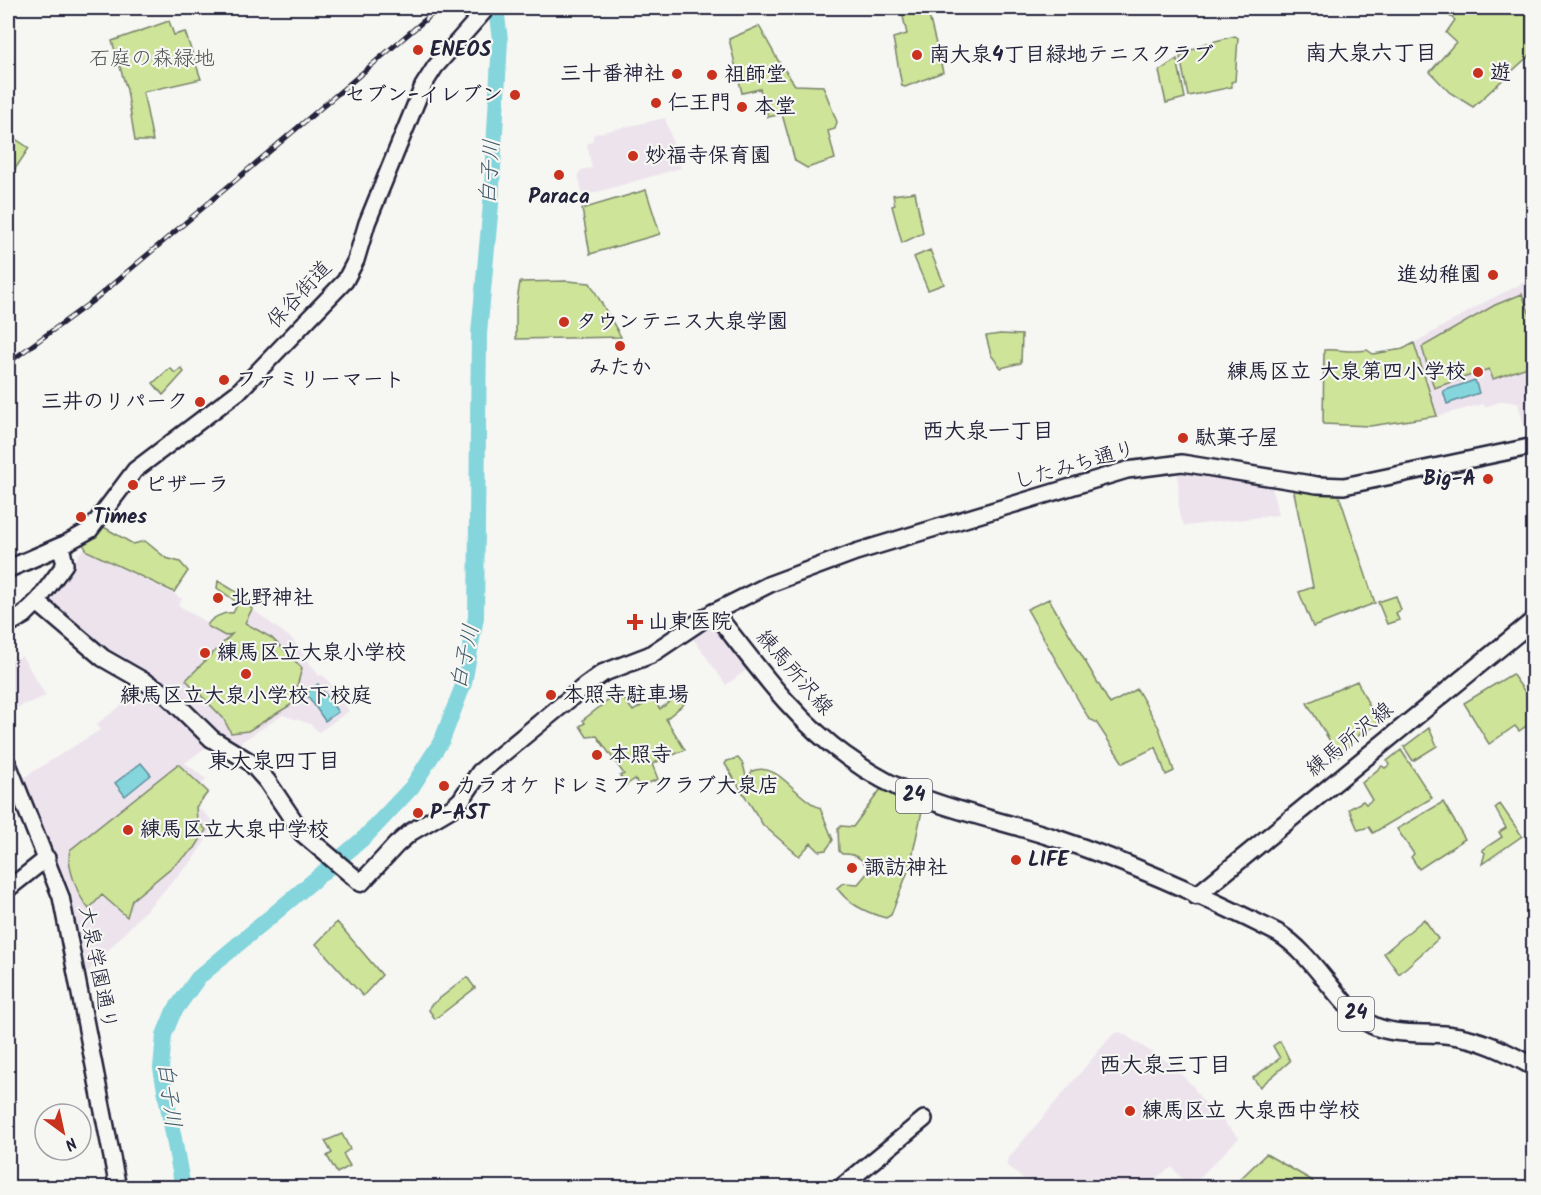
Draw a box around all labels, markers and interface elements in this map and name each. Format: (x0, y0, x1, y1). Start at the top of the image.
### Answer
place label: ENEOS (430, 34, 491, 67)
district label: 南大泉六丁目 (1305, 37, 1437, 72)
place label: 南大泉4丁目緑地テニスクラブ (929, 39, 1214, 72)
park label: 石庭の森緑地 (89, 43, 215, 76)
marker: ENEOS (411, 43, 425, 57)
marker: 南大泉4丁目緑地テニスクラブ (910, 48, 924, 62)
place label: 遊 (1490, 57, 1511, 90)
place label: 三十番神社 (560, 58, 665, 91)
place label: 祖師堂 (724, 59, 787, 92)
marker: 遊 (1471, 66, 1485, 80)
marker: 三十番神社 (670, 67, 684, 81)
marker: 祖師堂 (705, 68, 719, 82)
place label: セブン-イレブン (345, 79, 503, 112)
place label: 仁王門 (668, 87, 731, 120)
marker: セブン-イレブン (508, 88, 522, 102)
place label: 本堂 (754, 91, 796, 124)
marker: 仁王門 (649, 96, 663, 110)
marker: 本堂 (735, 100, 749, 114)
water label: 白子川 (471, 138, 511, 206)
place label: 妙福寺保育園 (645, 140, 771, 173)
marker: 妙福寺保育園 (626, 149, 640, 163)
marker: Paraca (552, 168, 566, 182)
place label: Paraca (528, 181, 590, 214)
street label: 保谷街道 (259, 253, 341, 337)
place label: 進幼稚園 (1397, 259, 1481, 292)
marker: 進幼稚園 (1486, 268, 1500, 282)
place label: タウンテニス大泉学園 (576, 306, 788, 339)
marker: タウンテニス大泉学園 (557, 315, 571, 329)
marker: みたか (613, 339, 627, 353)
place label: みたか (589, 352, 652, 385)
place label: 練馬区立 大泉第四小学校 (1227, 356, 1466, 389)
place label: ファミリーマート (236, 364, 405, 397)
marker: 練馬区立 大泉第四小学校 (1471, 365, 1485, 379)
marker: ファミリーマート (217, 373, 231, 387)
place label: 三井のリパーク (41, 386, 188, 419)
marker: 三井のリパーク (193, 395, 207, 409)
district label: 西大泉一丁目 (922, 415, 1054, 450)
place label: 駄菓子屋 (1195, 422, 1279, 455)
marker: 駄菓子屋 (1176, 431, 1190, 445)
street label: したみち通り (1010, 433, 1140, 499)
place label: Big-A (1423, 463, 1476, 496)
place label: ピザーラ (145, 469, 229, 502)
marker: Big-A (1481, 472, 1495, 486)
marker: ピザーラ (126, 478, 140, 492)
place label: Times (93, 501, 147, 534)
marker: Times (74, 510, 88, 524)
place label: 北野神社 (230, 582, 314, 615)
marker: 北野神社 (211, 591, 225, 605)
place label: 山東医院 (648, 606, 732, 639)
marker: 山東医院 (626, 613, 644, 631)
water label: 白子川 (442, 621, 490, 693)
street label: 練馬所沢線 (747, 623, 841, 723)
place label: 練馬区立大泉小学校 (217, 637, 406, 670)
marker: 練馬区立大泉小学校 (198, 646, 212, 660)
marker: 練馬区立大泉小学校下校庭 (239, 667, 253, 681)
place label: 本照寺駐車場 (563, 679, 689, 712)
place label: 練馬区立大泉小学校下校庭 (120, 680, 372, 713)
marker: 本照寺駐車場 (544, 688, 558, 702)
street label: 練馬所沢線 (1299, 694, 1401, 786)
place label: 本照寺 (609, 739, 672, 772)
district label: 東大泉四丁目 (208, 745, 340, 780)
marker: 本照寺 (590, 748, 604, 762)
place label: カラオケ ドレミファクラブ大泉店 (456, 770, 779, 803)
marker: カラオケ ドレミファクラブ大泉店 (437, 779, 451, 793)
road number: 24 (896, 779, 932, 813)
place label: P-AST (430, 797, 492, 830)
marker: P-AST (411, 806, 425, 820)
place label: 練馬区立大泉中学校 (140, 814, 329, 847)
marker: 練馬区立大泉中学校 (121, 823, 135, 837)
place label: LIFE (1028, 844, 1070, 877)
place label: 諏訪神社 (864, 852, 948, 885)
marker: LIFE (1009, 853, 1023, 867)
marker: 諏訪神社 (845, 861, 859, 875)
street label: 大泉学園通り (69, 903, 125, 1033)
road number: 24 (1338, 997, 1374, 1031)
district label: 西大泉三丁目 (1099, 1049, 1231, 1084)
water label: 白子川 (147, 1060, 189, 1130)
place label: 練馬区立 大泉西中学校 (1142, 1095, 1360, 1128)
north arrow (33, 1102, 93, 1162)
marker: 練馬区立 大泉西中学校 (1123, 1104, 1137, 1118)
text: N (59, 1130, 81, 1157)

